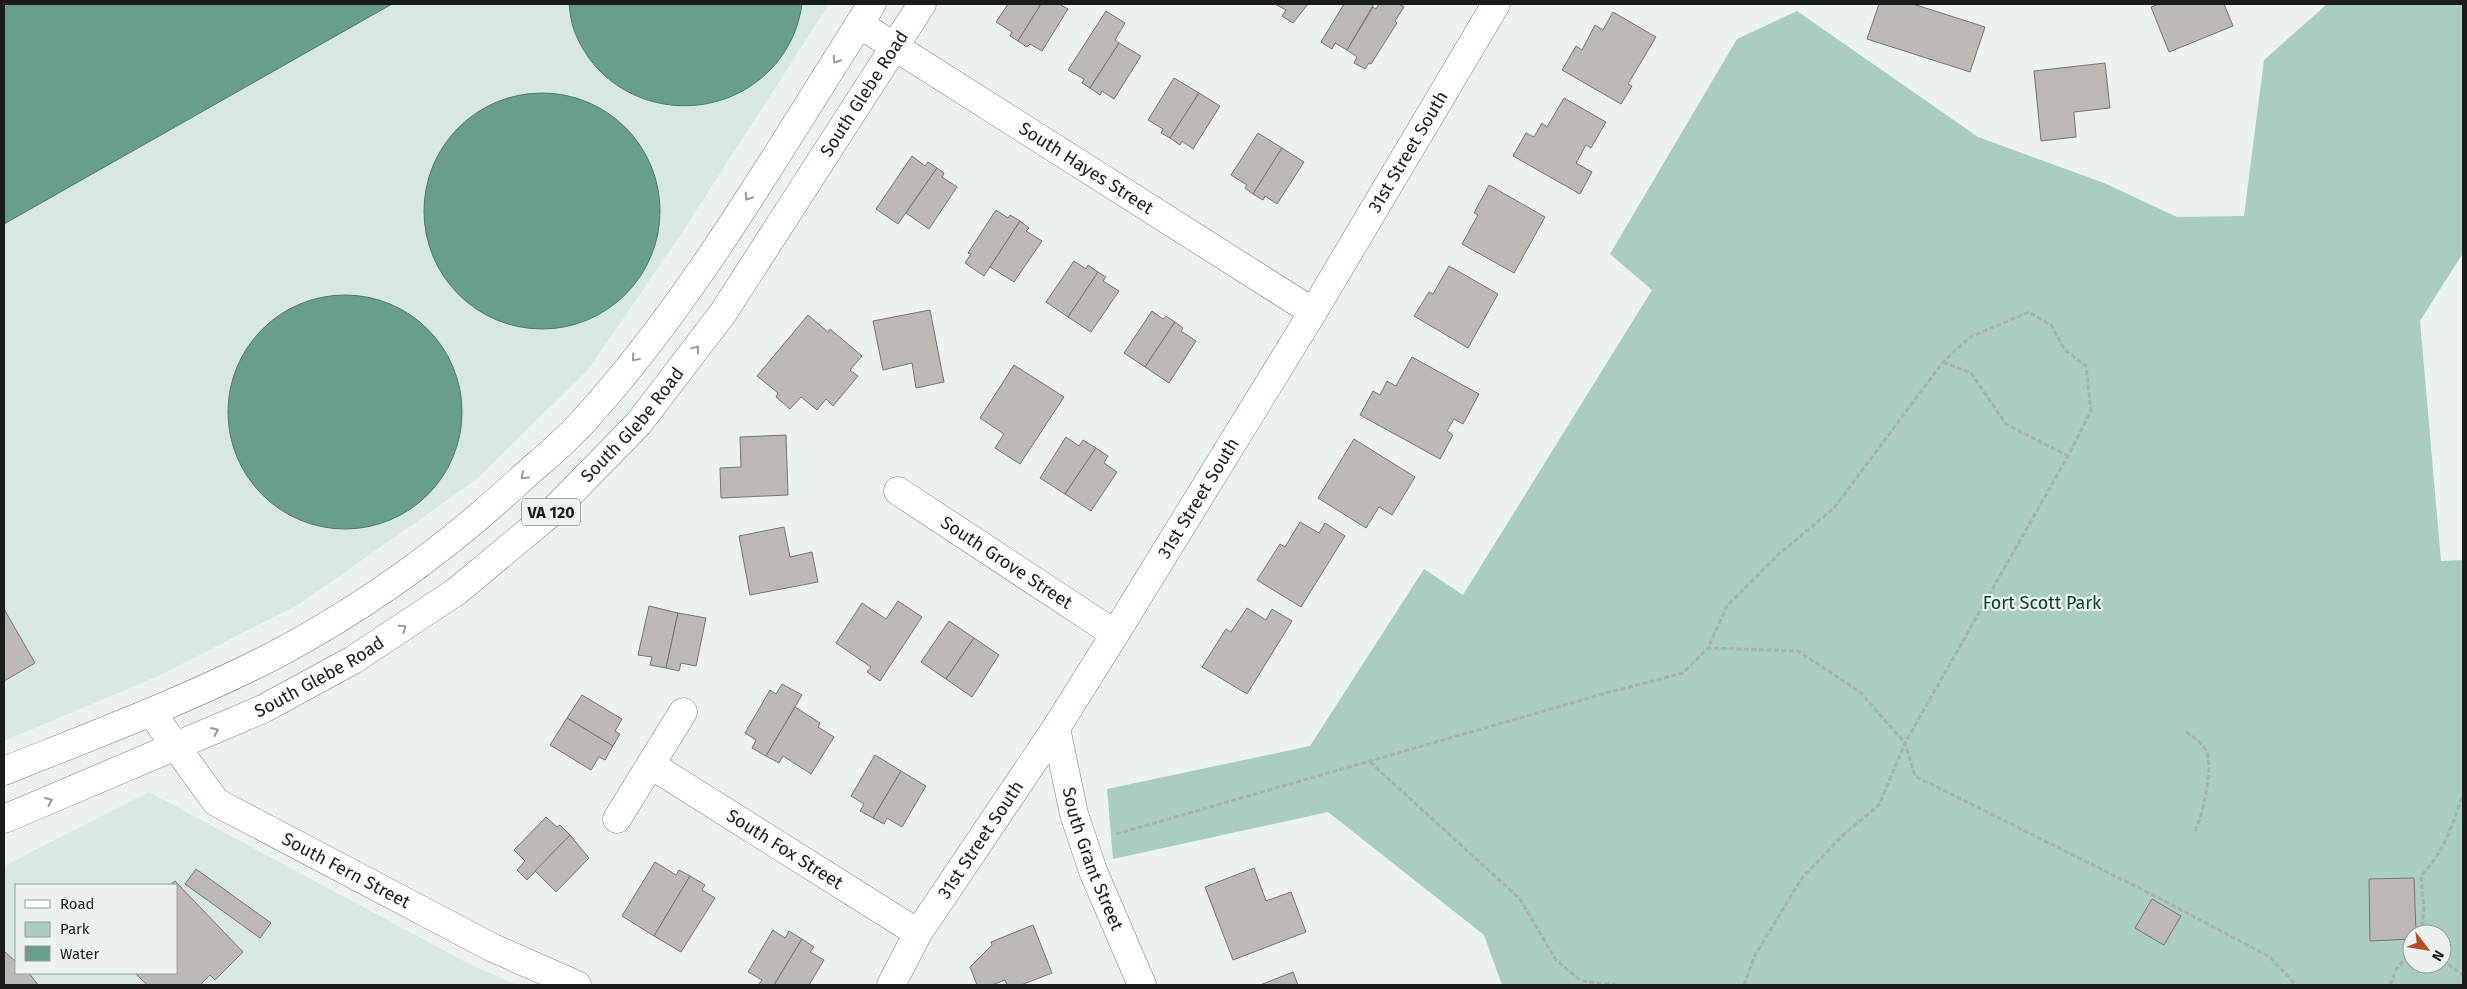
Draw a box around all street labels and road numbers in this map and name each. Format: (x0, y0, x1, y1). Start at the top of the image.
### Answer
street label: South Glebe Road (816, 26, 913, 161)
street label: 31st Street South (1364, 87, 1453, 217)
street label: South Hayes Street (1015, 117, 1158, 219)
street label: South Glebe Road (576, 363, 689, 487)
street label: 31st Street South (1153, 434, 1244, 563)
road number: VA 120 (522, 498, 580, 526)
street label: South Grove Street (937, 511, 1077, 614)
street label: South Glebe Road (251, 631, 388, 722)
street label: 31st Street South (933, 777, 1028, 903)
street label: South Grant Street (1058, 785, 1128, 934)
street label: South Fox Street (722, 804, 848, 894)
street label: South Fern Street (278, 828, 414, 914)

